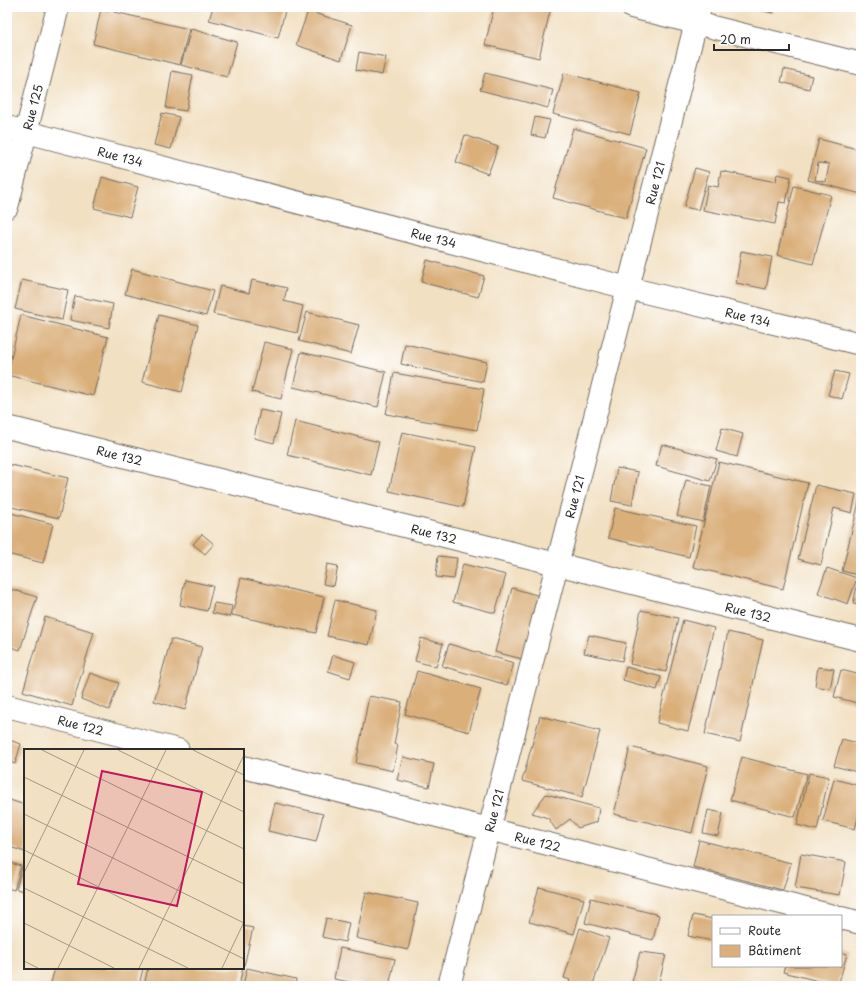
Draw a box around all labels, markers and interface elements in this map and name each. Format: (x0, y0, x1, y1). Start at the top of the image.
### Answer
scale bar (714, 26, 789, 52)
text: 20 m (720, 30, 751, 48)
street label: Rue 125 (18, 82, 47, 132)
street label: Rue 134 (95, 142, 145, 171)
street label: Rue 121 (641, 160, 669, 206)
street label: Rue 134 (409, 223, 459, 252)
street label: Rue 134 (723, 303, 773, 331)
street label: Rue 132 (95, 441, 144, 469)
street label: Rue 121 (560, 473, 589, 520)
street label: Rue 132 (409, 519, 459, 548)
street label: Rue 132 (723, 597, 773, 626)
street label: Rue 122 (56, 710, 106, 740)
inset map (24, 749, 244, 969)
street label: Rue 121 (480, 787, 508, 834)
street label: Rue 122 (513, 827, 563, 856)
legend (712, 915, 842, 967)
text: Route (748, 921, 781, 939)
text: Bâtiment (748, 941, 801, 959)

